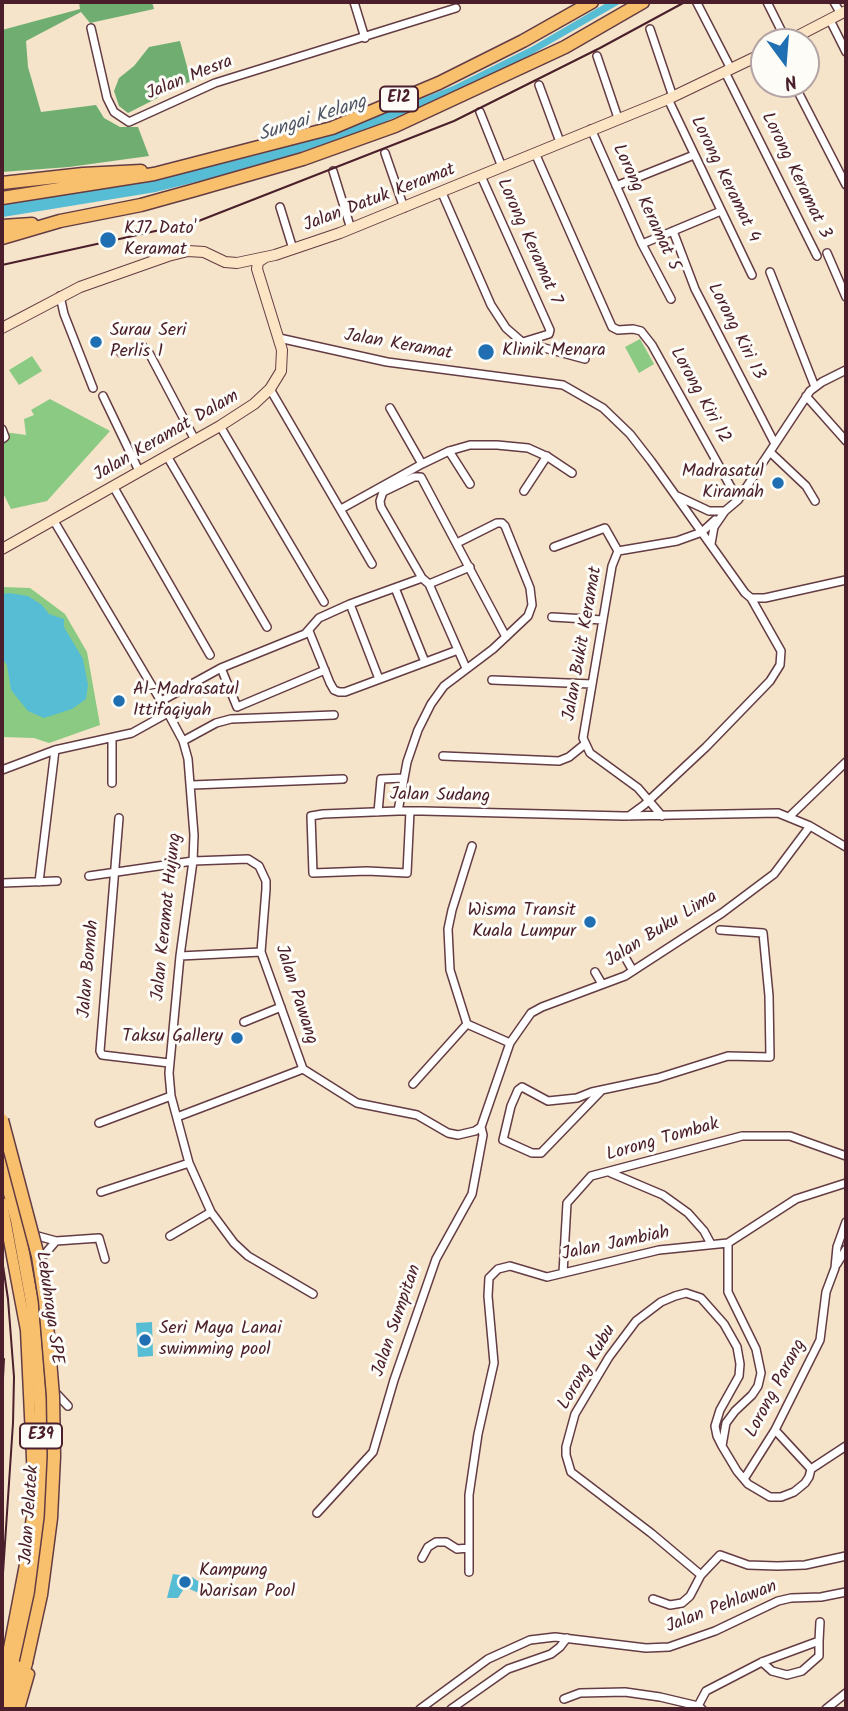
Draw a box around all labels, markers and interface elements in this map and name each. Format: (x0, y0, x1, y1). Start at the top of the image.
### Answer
north arrow (750, 28, 820, 98)
street label: Jalan Mesra (144, 52, 236, 106)
text: N (780, 65, 800, 97)
road number: E12 (380, 86, 418, 111)
water label: Sungai Kelang (256, 92, 370, 148)
street label: Lorong Keramat 3 (755, 109, 835, 243)
street label: Lorong Keramat 4 (684, 113, 764, 247)
street label: Lorong Keramat 5 (606, 141, 684, 275)
street label: Jalan Datuk Keramat (301, 160, 459, 238)
street label: Lorong Keramat 7 (491, 176, 565, 308)
place label: KJ7 Dato' Keramat (124, 219, 196, 262)
marker: KJ7 Dato' Keramat (98, 230, 118, 250)
street label: Lorong Kiri 13 (701, 280, 769, 384)
place label: Surau Seri Perlis 1 (110, 321, 186, 364)
street label: Jalan Keramat (342, 326, 454, 366)
marker: Surau Seri Perlis 1 (88, 334, 104, 350)
place label: Klinik Menara (502, 341, 606, 363)
marker: Klinik Menara (476, 342, 496, 362)
street label: Lorong Kiri 12 (664, 344, 734, 448)
street label: Jalan Keramat Dalam (91, 387, 243, 487)
place label: Madrasatul Kiramah (682, 462, 764, 504)
marker: Madrasatul Kiramah (770, 475, 786, 491)
street label: Jalan Bukit Keramat (560, 565, 608, 723)
place label: Al-Madrasatul Ittifaqiyah (133, 680, 239, 722)
marker: Al-Madrasatul Ittifaqiyah (111, 693, 127, 709)
street label: Jalan Sudang (390, 785, 490, 809)
street label: Jalan Keramat Hujung (148, 832, 188, 1002)
street label: Jalan Buku Lima (602, 887, 722, 973)
place label: Wisma Transit Kuala Lumpur (467, 901, 576, 944)
marker: Wisma Transit Kuala Lumpur (582, 914, 598, 930)
street label: Jalan Bomoh (75, 919, 105, 1019)
street label: Jalan Pawang (269, 942, 321, 1048)
place label: Taksu Gallery (122, 1027, 223, 1049)
marker: Taksu Gallery (229, 1030, 245, 1046)
street label: Lorong Tombak (604, 1115, 722, 1167)
street label: Jalan Jambiah (560, 1223, 672, 1267)
street label: Lebuhraya SPE (29, 1250, 67, 1366)
street label: Jalan Sumpitan (369, 1262, 427, 1380)
place label: Seri Maya Lanai swimming pool (159, 1319, 281, 1362)
street label: Lorong Kubu (554, 1322, 622, 1414)
marker: Seri Maya Lanai swimming pool (137, 1332, 153, 1348)
street label: Lorong Parang (742, 1336, 812, 1442)
road number: E39 (20, 1424, 62, 1448)
street label: Jalan Jelatek (17, 1465, 45, 1565)
place label: Kampung Warisan Pool (199, 1561, 295, 1604)
marker: Kampung Warisan Pool (177, 1574, 193, 1590)
street label: Jalan Pehlawan (663, 1577, 781, 1639)

